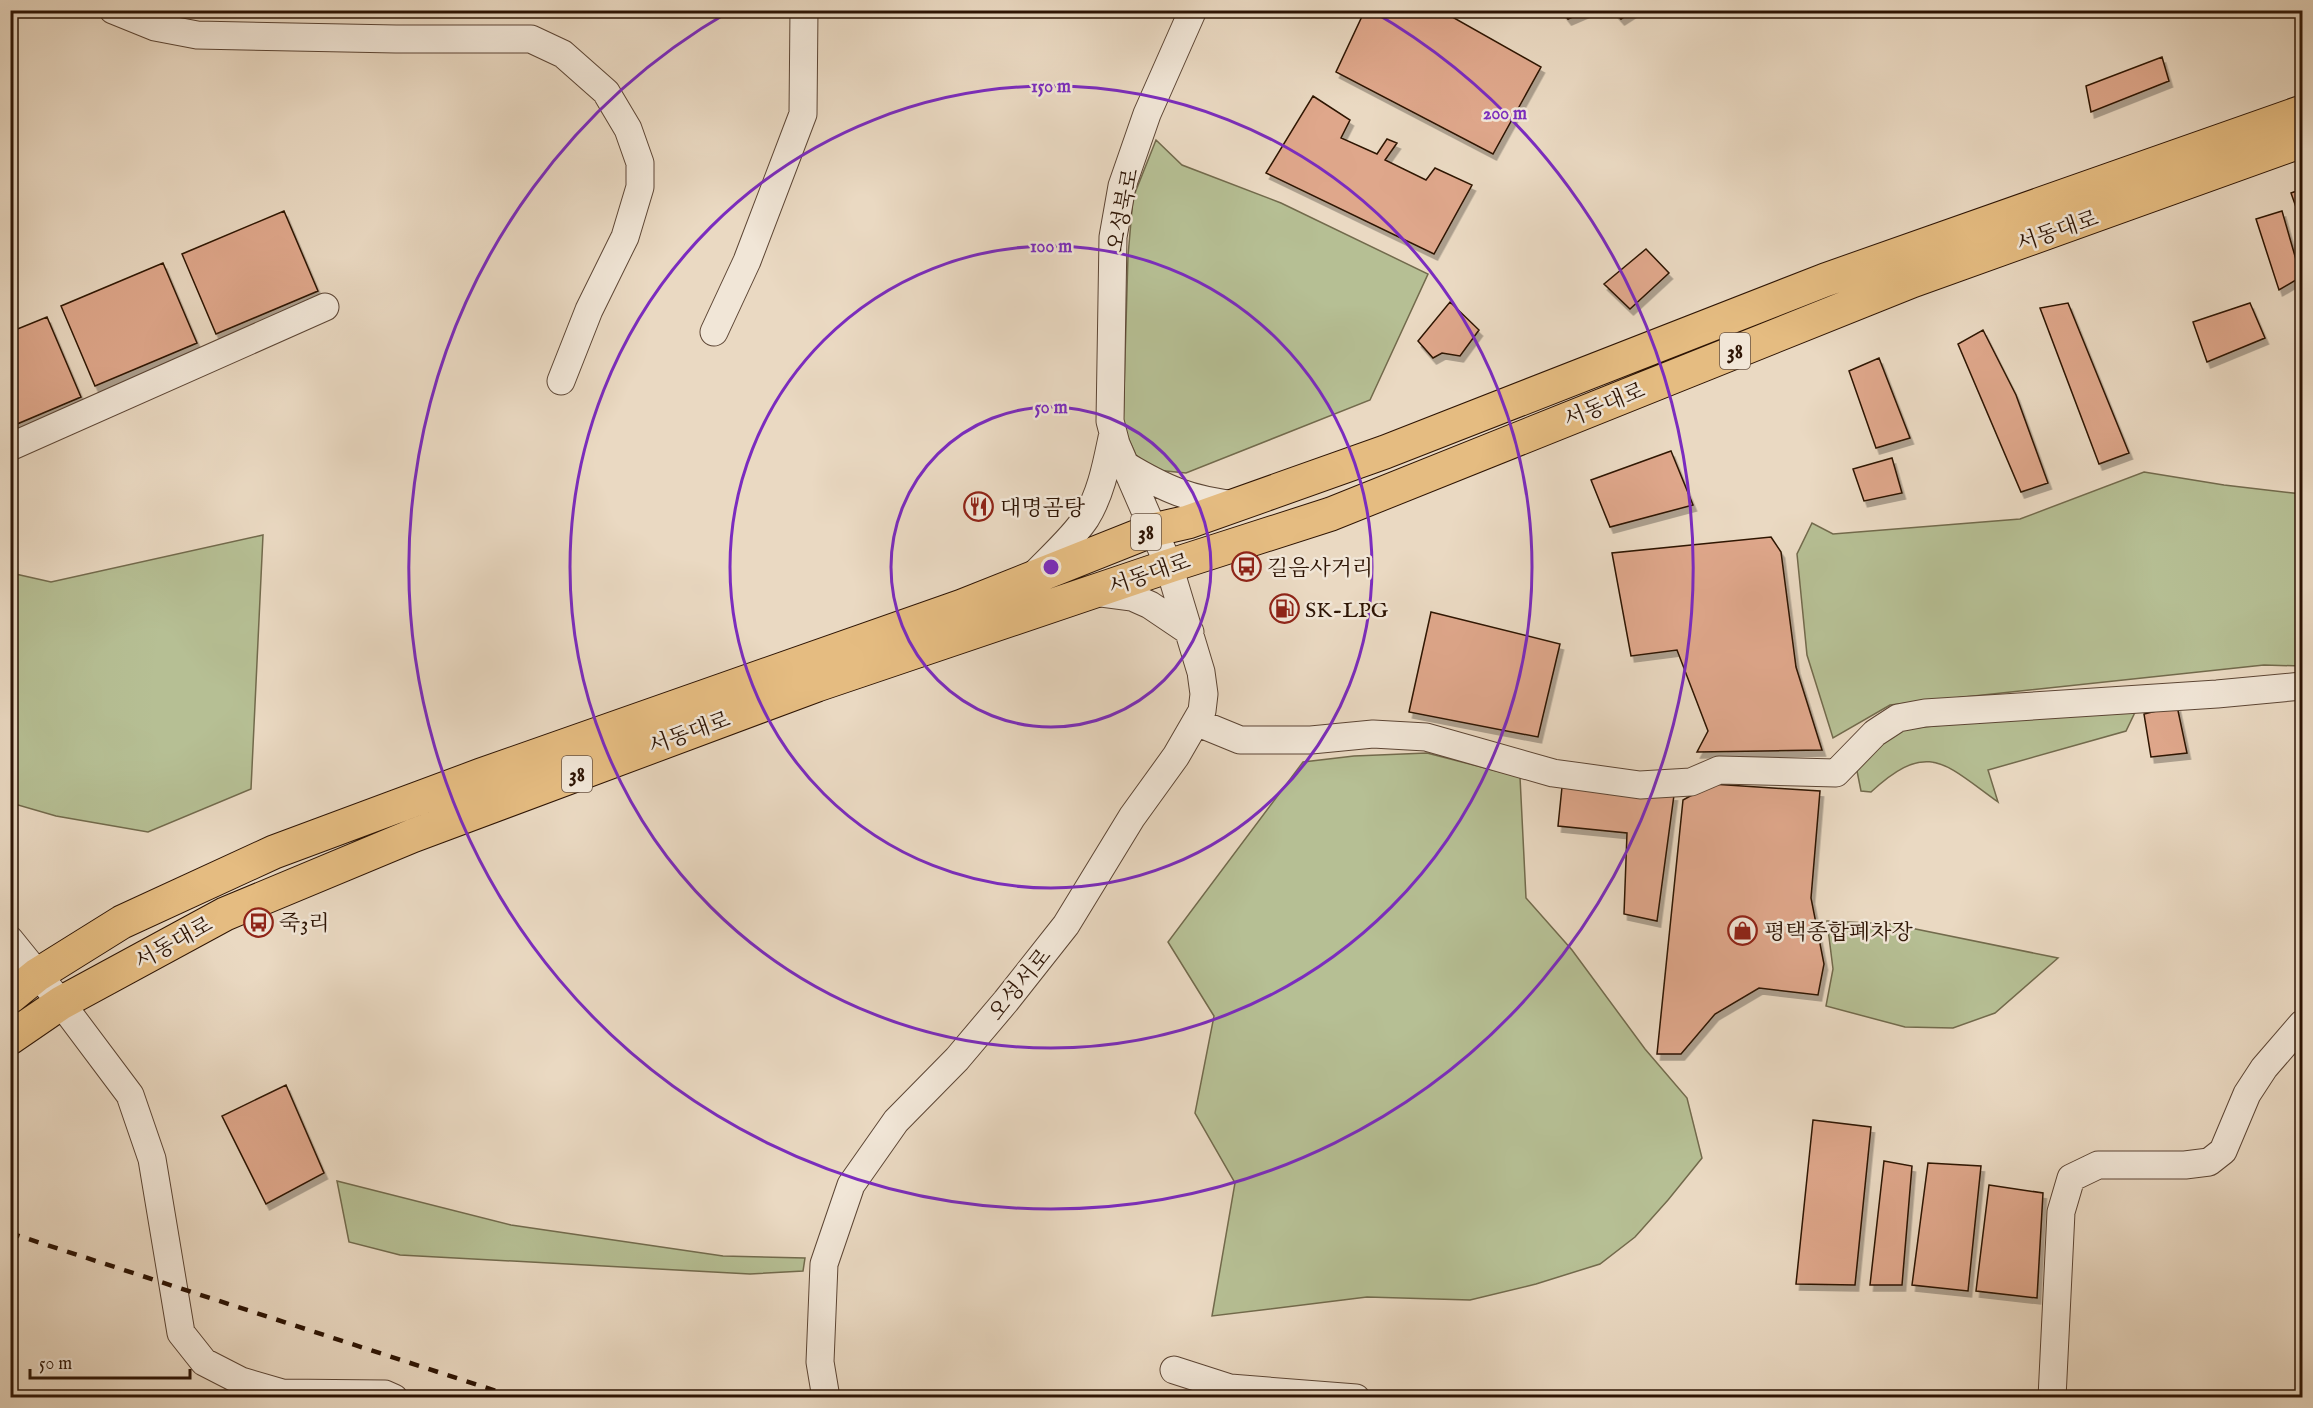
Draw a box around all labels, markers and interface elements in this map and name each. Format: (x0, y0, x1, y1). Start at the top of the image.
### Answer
text: 150 m (1031, 76, 1071, 99)
text: 200 m (1483, 103, 1527, 126)
street label: 오성북로 (1102, 166, 1146, 255)
street label: 서동대로 (2013, 205, 2102, 259)
text: 100 m (1030, 236, 1072, 259)
road number: 38 (1720, 333, 1750, 369)
street label: 서동대로 (1560, 377, 1649, 435)
text: 50 m (1034, 397, 1068, 420)
restaurant icon: 대명곰탕 (963, 491, 995, 523)
place label: 대명곰탕 (1000, 495, 1086, 523)
road number: 38 (1131, 514, 1161, 550)
street label: 서동대로 (1105, 548, 1194, 602)
bus stop icon: 길음사거리 (1230, 551, 1262, 583)
place label: 길음사거리 (1267, 555, 1373, 583)
centre of rings (1041, 557, 1061, 577)
fuel station icon: SK-LPG (1268, 593, 1300, 625)
place label: SK-LPG (1305, 597, 1389, 625)
street label: 서동대로 (645, 706, 734, 762)
road number: 38 (562, 756, 592, 792)
bus stop icon: 죽3리 (242, 906, 274, 938)
place label: 죽3리 (279, 910, 330, 938)
street label: 서동대로 (130, 911, 218, 977)
shop icon: 평택종합폐차장 (1727, 915, 1759, 947)
place label: 평택종합폐차장 (1764, 919, 1914, 947)
street label: 오성서로 (983, 943, 1058, 1027)
scale bar (30, 1342, 190, 1380)
text: 50 m (39, 1353, 72, 1376)

